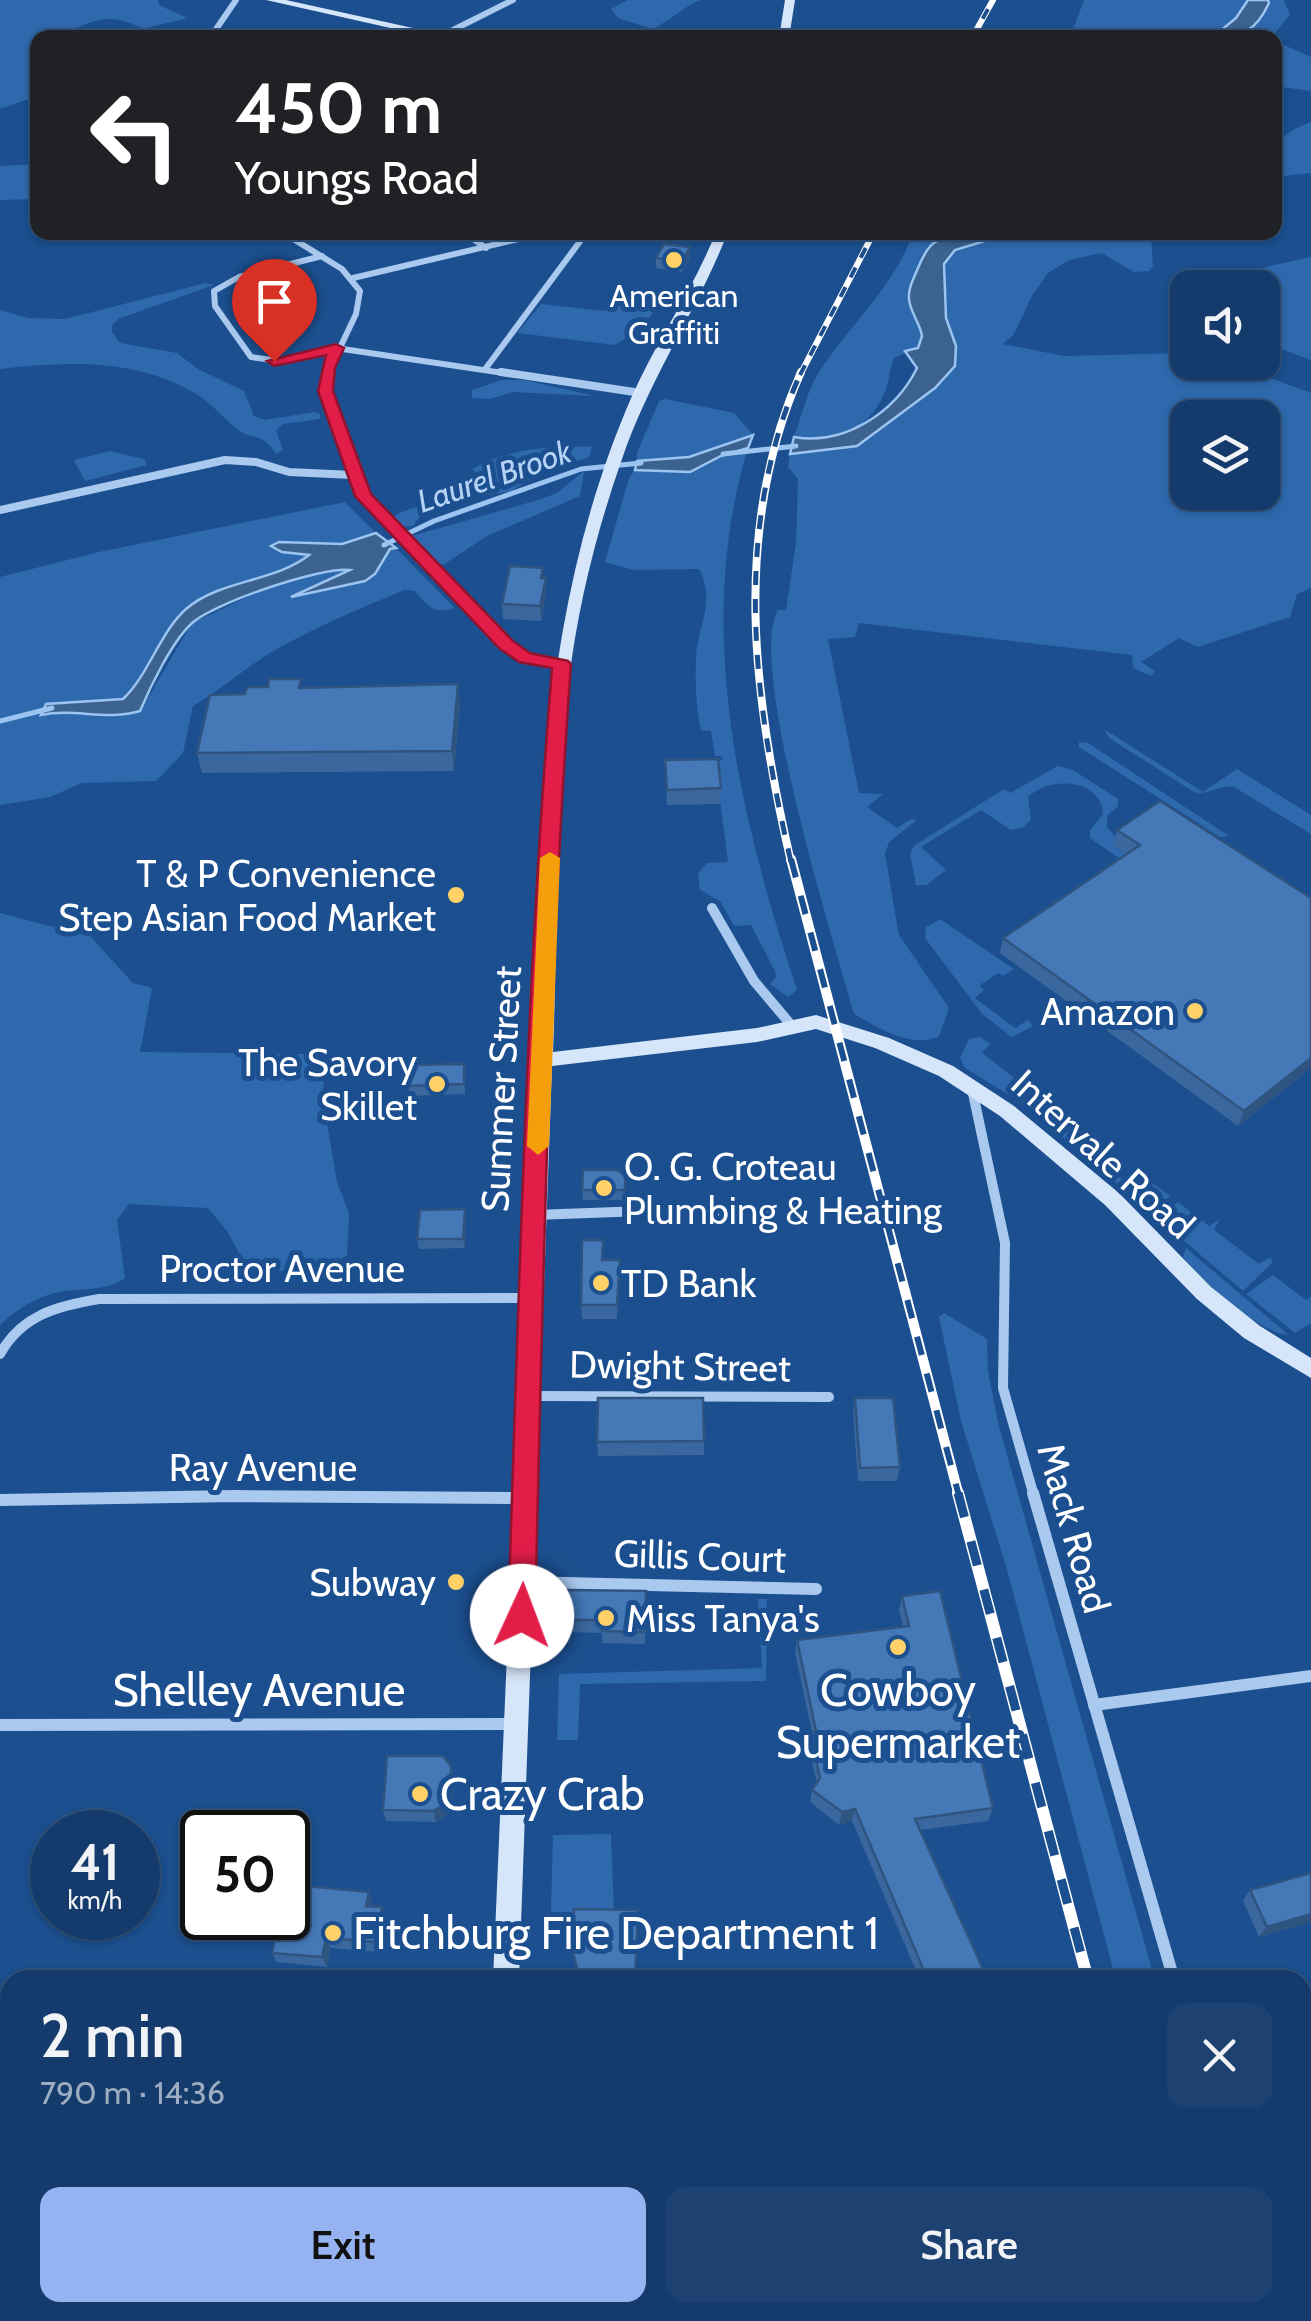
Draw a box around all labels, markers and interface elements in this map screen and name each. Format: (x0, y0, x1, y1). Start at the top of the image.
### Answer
text: 450 m (235, 65, 442, 151)
icon: left (70, 70, 200, 200)
text: Youngs Road (235, 151, 479, 205)
marker: American Graffiti (663, 249, 685, 271)
pin (232, 259, 317, 362)
map controls (1170, 270, 1280, 510)
button: sound (1170, 270, 1280, 380)
icon: arrive (247, 274, 302, 329)
place label: American Graffiti (610, 276, 738, 352)
button: layers (1170, 400, 1280, 510)
water label: Laurel Brook (412, 431, 577, 521)
place label: T & P Convenience Step Asian Food Market (58, 850, 436, 941)
marker: T & P Convenience Step Asian Food Market (445, 884, 467, 906)
street label: Summer Street (471, 965, 531, 1213)
place label: Amazon (1040, 988, 1175, 1035)
marker: Amazon (1184, 1000, 1206, 1022)
place label: The Savory Skillet (238, 1039, 417, 1130)
street label: Intervale Road (1002, 1059, 1204, 1249)
marker: The Savory Skillet (426, 1073, 448, 1095)
place label: O. G. Croteau Plumbing & Heating (624, 1143, 943, 1234)
marker: O. G. Croteau Plumbing & Heating (593, 1177, 615, 1199)
street label: Proctor Avenue (159, 1245, 405, 1292)
place label: TD Bank (621, 1260, 757, 1307)
marker: TD Bank (590, 1272, 612, 1294)
street label: Dwight Street (569, 1341, 791, 1391)
street label: Mack Road (1027, 1438, 1121, 1618)
street label: Ray Avenue (169, 1444, 357, 1491)
street label: Gillis Court (613, 1530, 787, 1582)
place label: Subway (309, 1559, 436, 1606)
position arrow (470, 1564, 574, 1668)
marker: Subway (445, 1571, 467, 1593)
place label: Miss Tanya's (626, 1595, 820, 1642)
marker: Miss Tanya's (595, 1607, 617, 1629)
marker: Cowboy Supermarket (887, 1636, 909, 1658)
street label: Shelley Avenue (113, 1663, 405, 1717)
place label: Cowboy Supermarket (776, 1663, 1020, 1769)
place label: Crazy Crab (440, 1767, 645, 1821)
marker: Crazy Crab (409, 1783, 431, 1805)
speed limit sign: 50 (180, 1810, 310, 1940)
text: 41 (70, 1832, 120, 1893)
text: km/h (68, 1885, 122, 1915)
place label: Fitchburg Fire Department 1 (353, 1906, 879, 1960)
marker: Fitchburg Fire Department 1 (322, 1922, 344, 1944)
text: 2 min (40, 1999, 185, 2072)
button: close (1167, 2003, 1272, 2108)
text: 790 m · 14:36 (40, 2073, 225, 2112)
button: Exit (40, 2187, 646, 2302)
button: Share (666, 2187, 1272, 2302)

